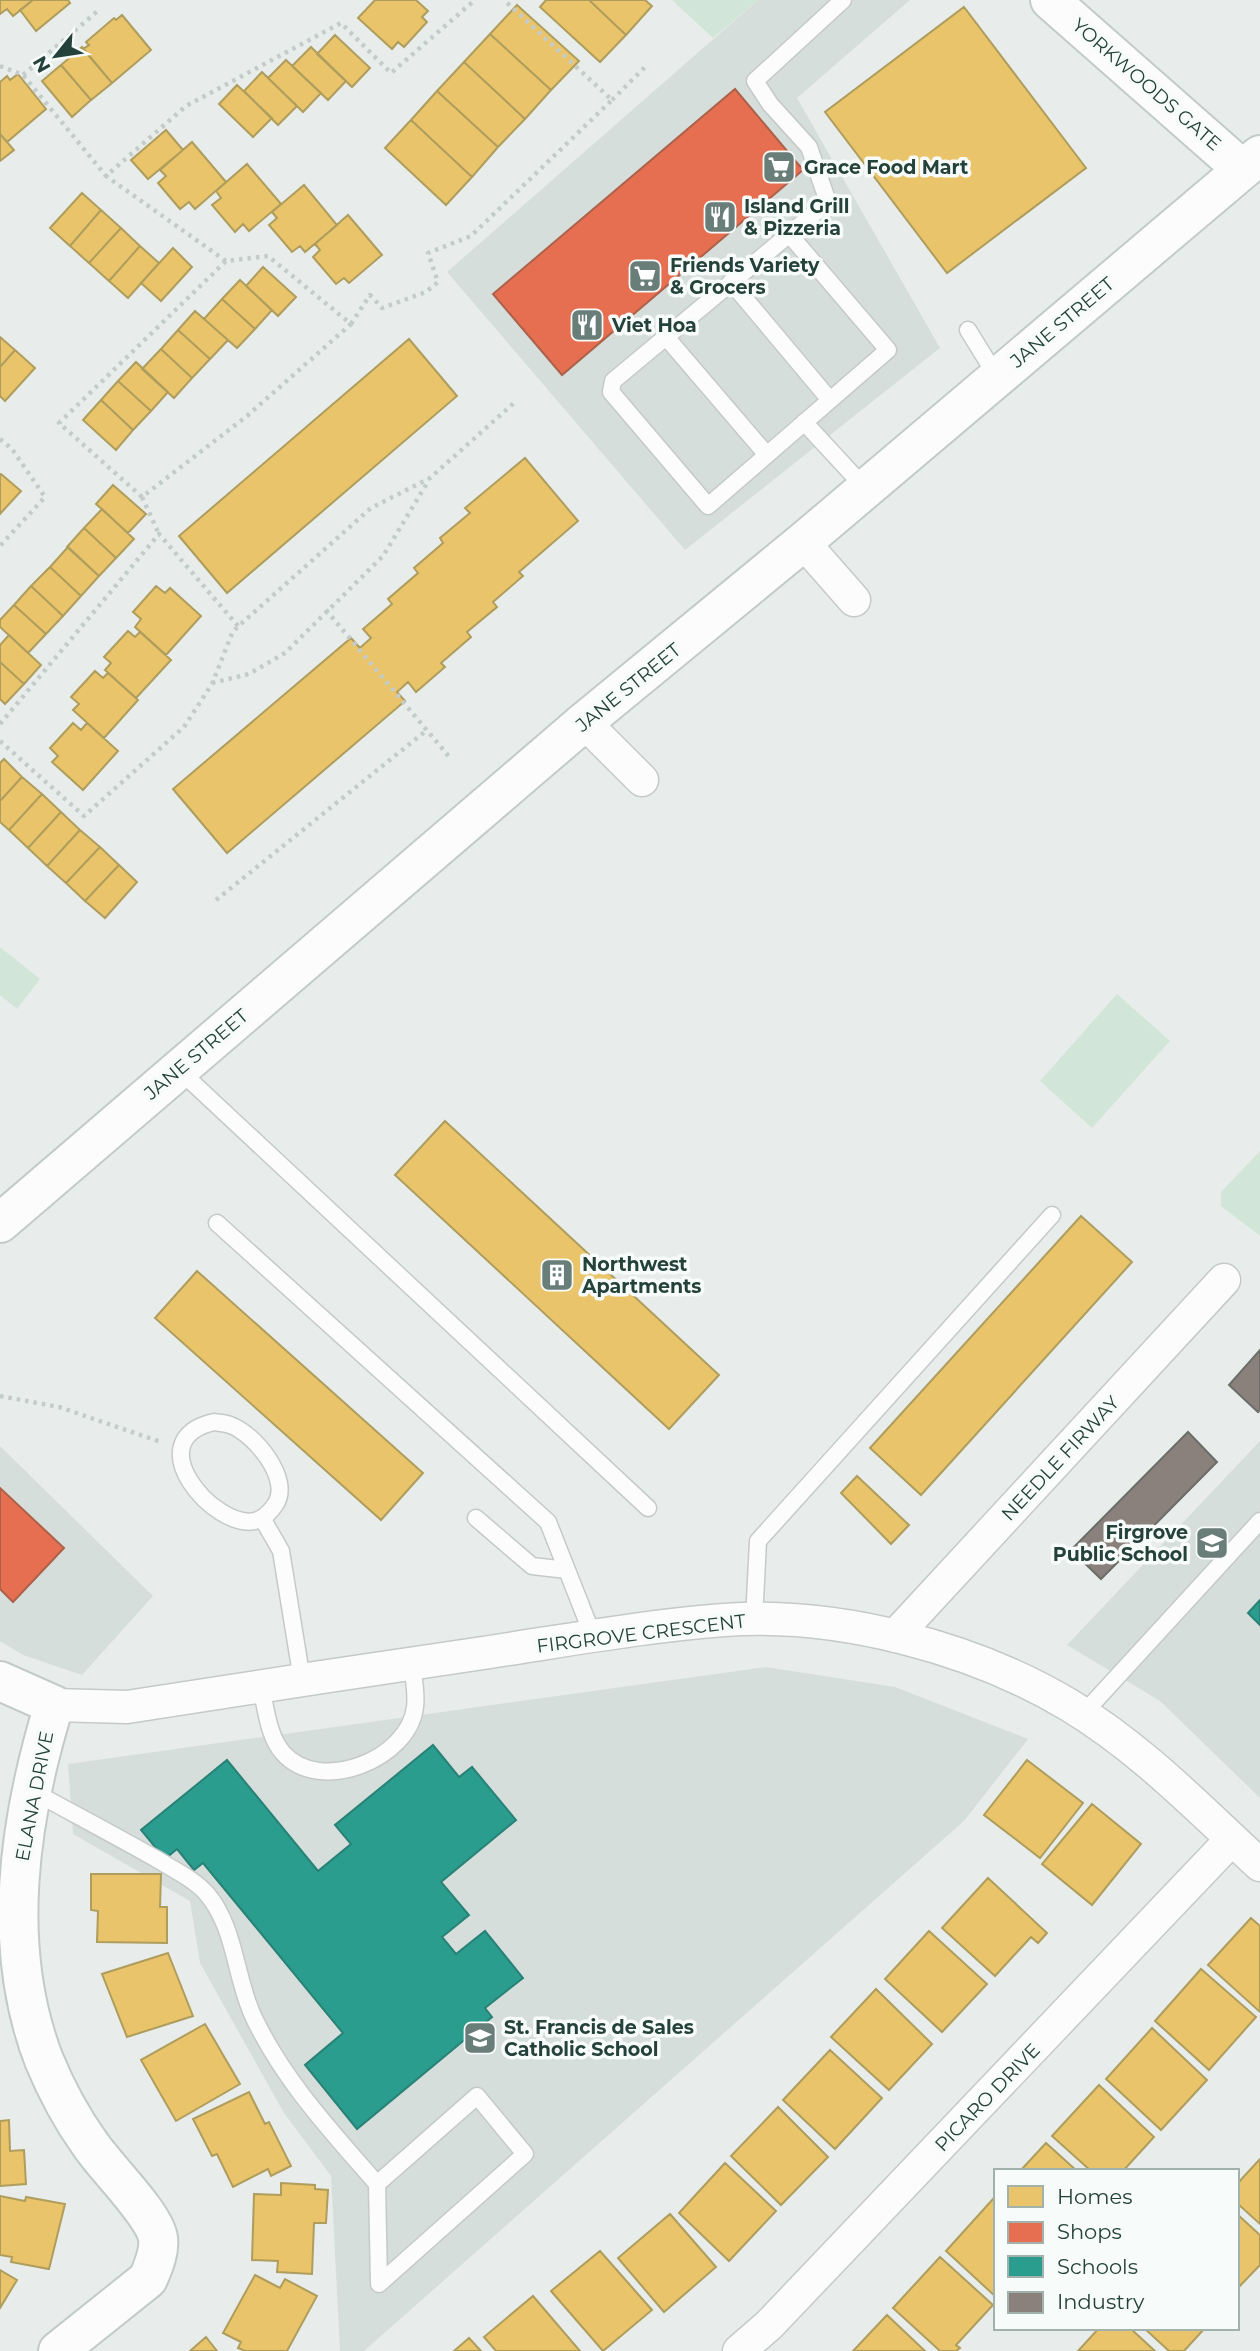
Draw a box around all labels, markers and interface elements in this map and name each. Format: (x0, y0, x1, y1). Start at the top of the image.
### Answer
street label: YORKWOODS GATE (1067, 13, 1226, 155)
north arrow (21, 21, 91, 91)
text: N (28, 52, 56, 77)
supermarket icon: Grace Food Mart (760, 148, 798, 186)
place label: Grace Food Mart (804, 156, 968, 179)
place label: Island Grill & Pizzeria (744, 195, 849, 240)
restaurant icon: Island Grill & Pizzeria (701, 198, 739, 236)
place label: Friends Variety & Grocers (670, 254, 820, 299)
supermarket icon: Friends Variety & Grocers (626, 257, 664, 295)
street label: JANE STREET (1005, 272, 1119, 373)
restaurant icon: Viet Hoa (568, 306, 606, 344)
place label: Viet Hoa (611, 314, 697, 337)
street label: JANE STREET (570, 638, 686, 737)
street label: JANE STREET (139, 1004, 253, 1105)
place label: Northwest Apartments (581, 1253, 701, 1298)
building icon: Northwest Apartments (538, 1256, 576, 1294)
street label: NEEDLE FIRWAY (997, 1391, 1125, 1525)
place label: Firgrove Public School (1053, 1521, 1188, 1566)
school or university icon: Firgrove Public School (1193, 1524, 1231, 1562)
street label: FIRGROVE CRESCENT (535, 1609, 747, 1658)
street label: ELANA DRIVE (11, 1729, 58, 1863)
place label: St. Francis de Sales Catholic School (504, 2016, 694, 2061)
school or university icon: St. Francis de Sales Catholic School (461, 2019, 499, 2057)
street label: PICARO DRIVE (930, 2039, 1045, 2156)
legend (994, 2169, 1239, 2330)
text: Homes (1057, 2184, 1132, 2209)
text: Shops (1057, 2219, 1122, 2244)
text: Schools (1057, 2254, 1138, 2279)
text: Industry (1057, 2289, 1145, 2314)

